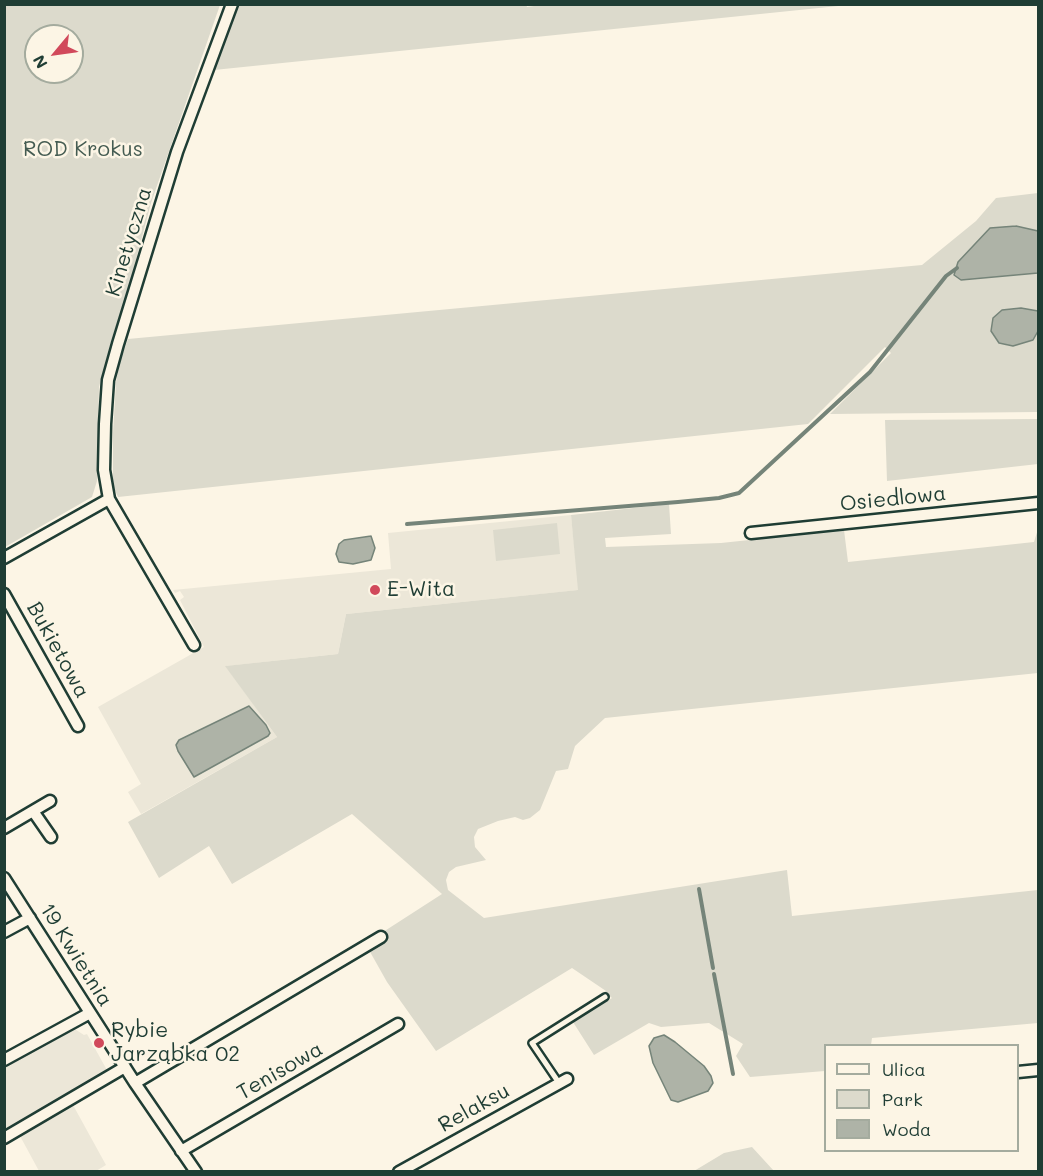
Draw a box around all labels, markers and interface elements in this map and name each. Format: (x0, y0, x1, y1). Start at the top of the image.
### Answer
north arrow (24, 24, 84, 84)
text: N (27, 52, 52, 72)
park label: ROD Krokus (23, 137, 143, 163)
street label: Kinetyczna (100, 184, 158, 300)
street label: Osiedlowa (839, 481, 947, 517)
place label: E-Wita (387, 577, 455, 603)
marker: E-Wita (368, 583, 382, 597)
street label: Bukietowa (21, 597, 95, 703)
street label: 19 Kwietnia (34, 899, 118, 1011)
place label: Rybie Jarząbka 02 (111, 1018, 240, 1068)
marker: Rybie Jarząbka 02 (92, 1036, 106, 1050)
street label: Tenisowa (233, 1036, 327, 1106)
legend (824, 1044, 1019, 1152)
text: Ulica (882, 1057, 926, 1081)
street label: Relaksu (434, 1078, 514, 1138)
text: Park (882, 1087, 923, 1111)
text: Woda (882, 1117, 931, 1141)

